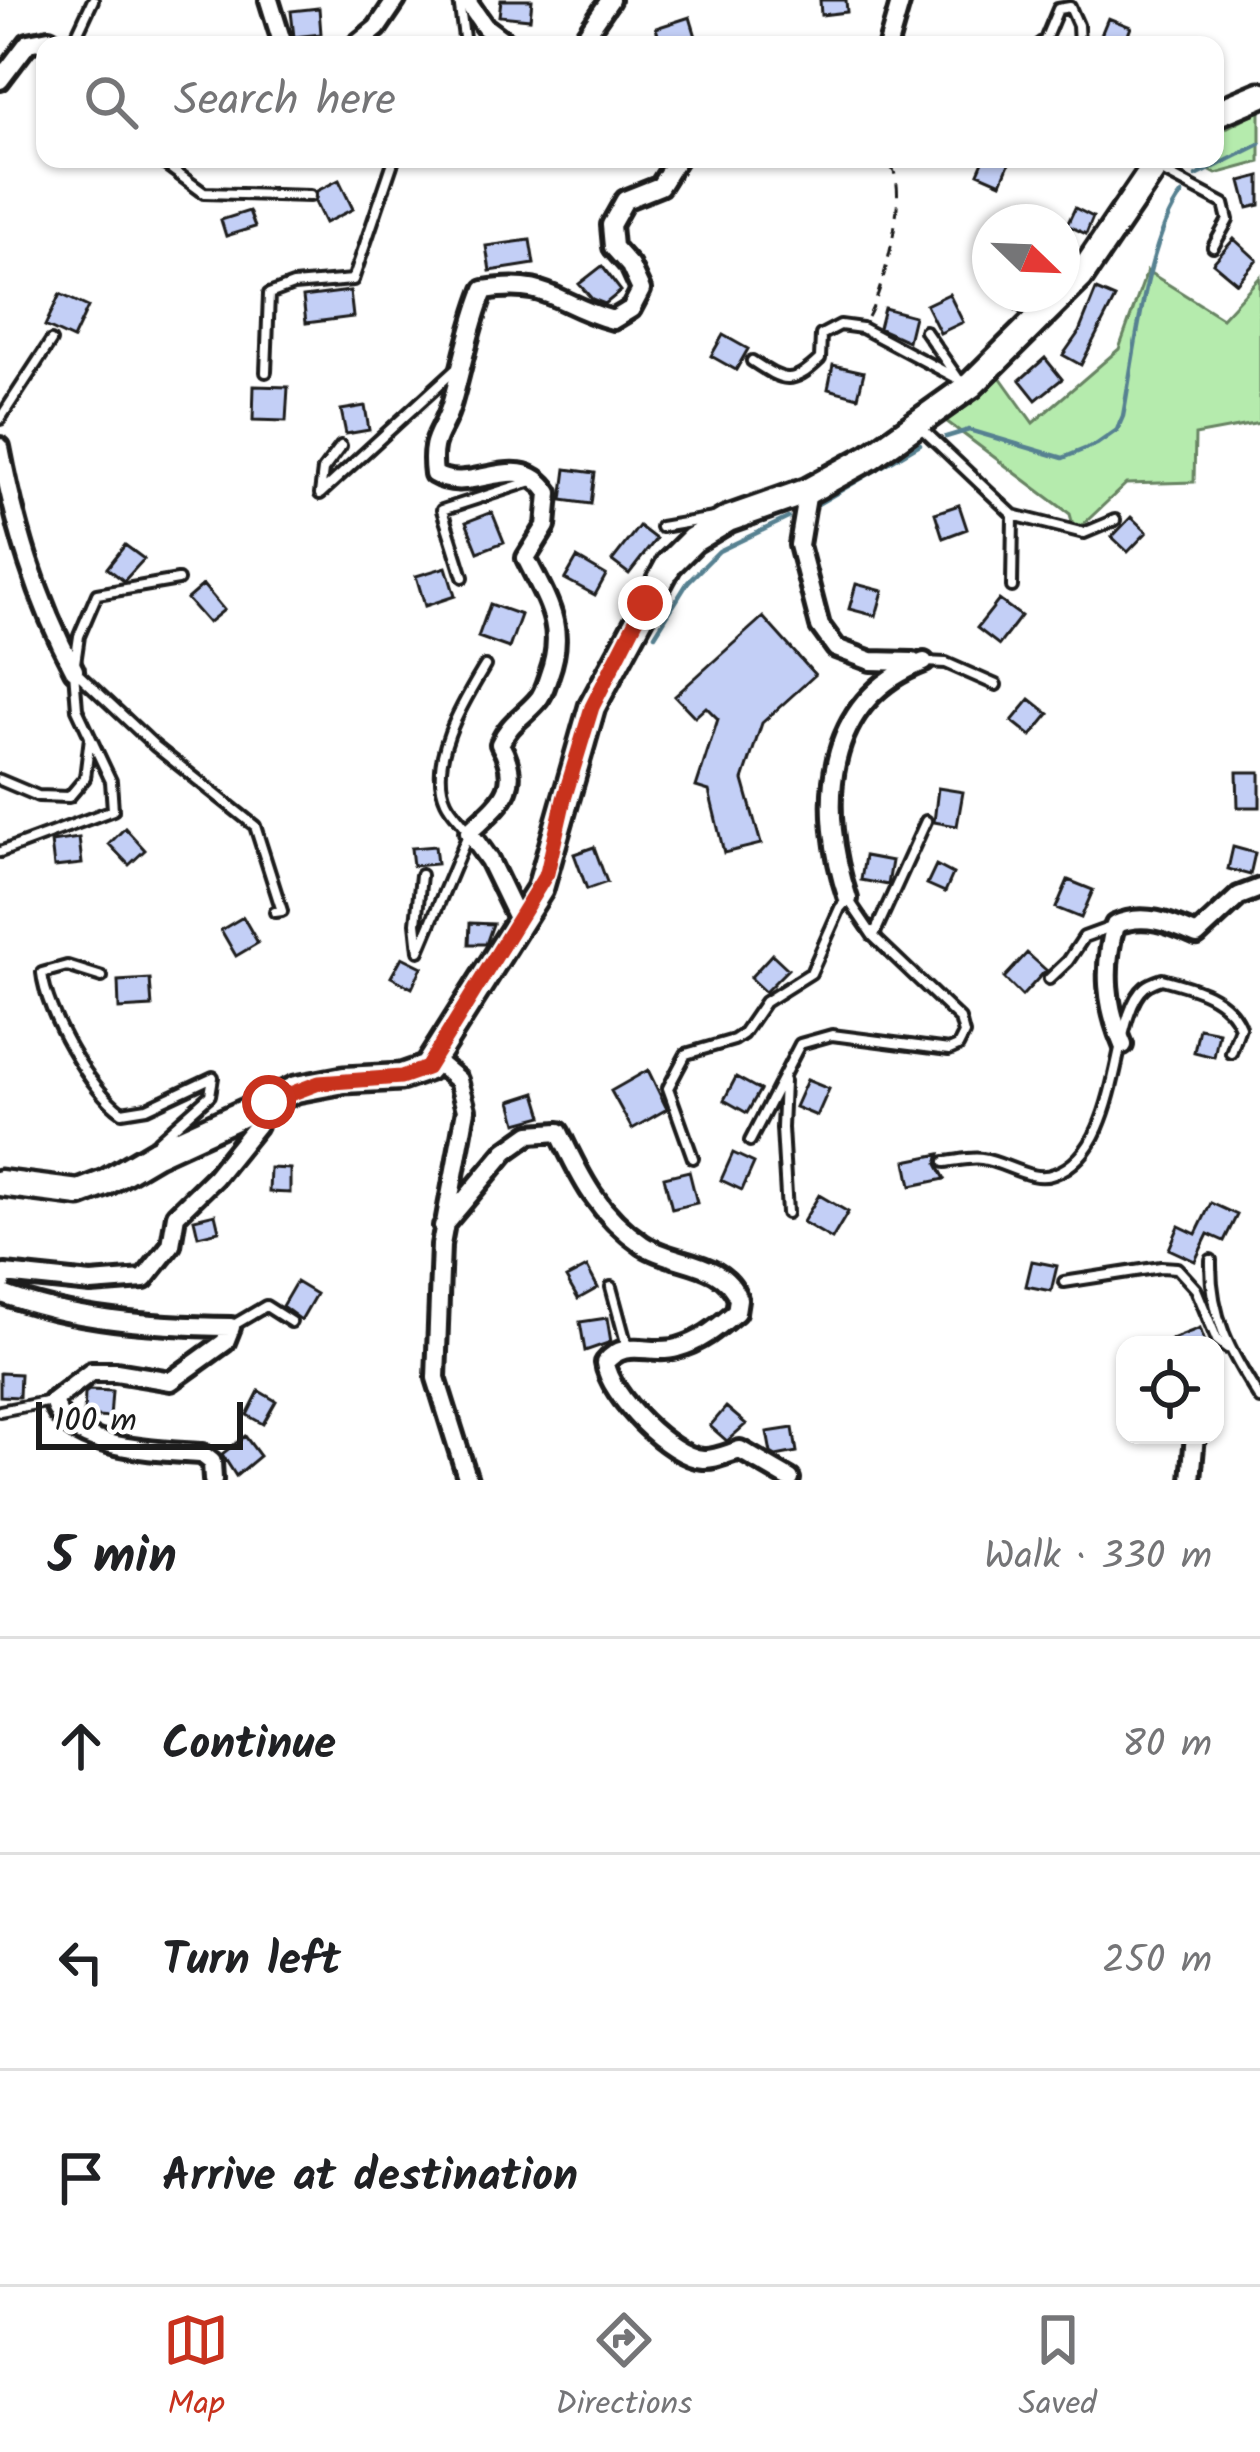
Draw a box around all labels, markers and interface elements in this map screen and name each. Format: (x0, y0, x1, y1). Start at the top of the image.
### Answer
search box (36, 36, 1224, 168)
text: Search here (174, 66, 396, 138)
icon: search (78, 69, 144, 135)
north arrow (972, 204, 1080, 312)
route end (618, 576, 672, 630)
route start (242, 1075, 296, 1129)
map controls (1116, 1336, 1224, 1444)
button: locate (1116, 1336, 1224, 1444)
scale bar (36, 1396, 243, 1449)
text: 100 m (54, 1396, 137, 1449)
text: 5 min (48, 1518, 177, 1599)
text: Walk · 330 m (984, 1527, 1212, 1589)
text: Continue (162, 1710, 336, 1782)
icon: ahead (48, 1713, 114, 1779)
text: 80 m (1122, 1715, 1212, 1777)
text: Turn left (162, 1926, 341, 1998)
icon: left (48, 1929, 114, 1995)
text: 250 m (1102, 1931, 1212, 1993)
text: Arrive at destination (162, 2142, 578, 2214)
icon: arrive (48, 2145, 114, 2211)
tab: Map (163, 2307, 229, 2432)
tab: Directions (555, 2307, 692, 2432)
tab: Saved (1019, 2307, 1097, 2432)

